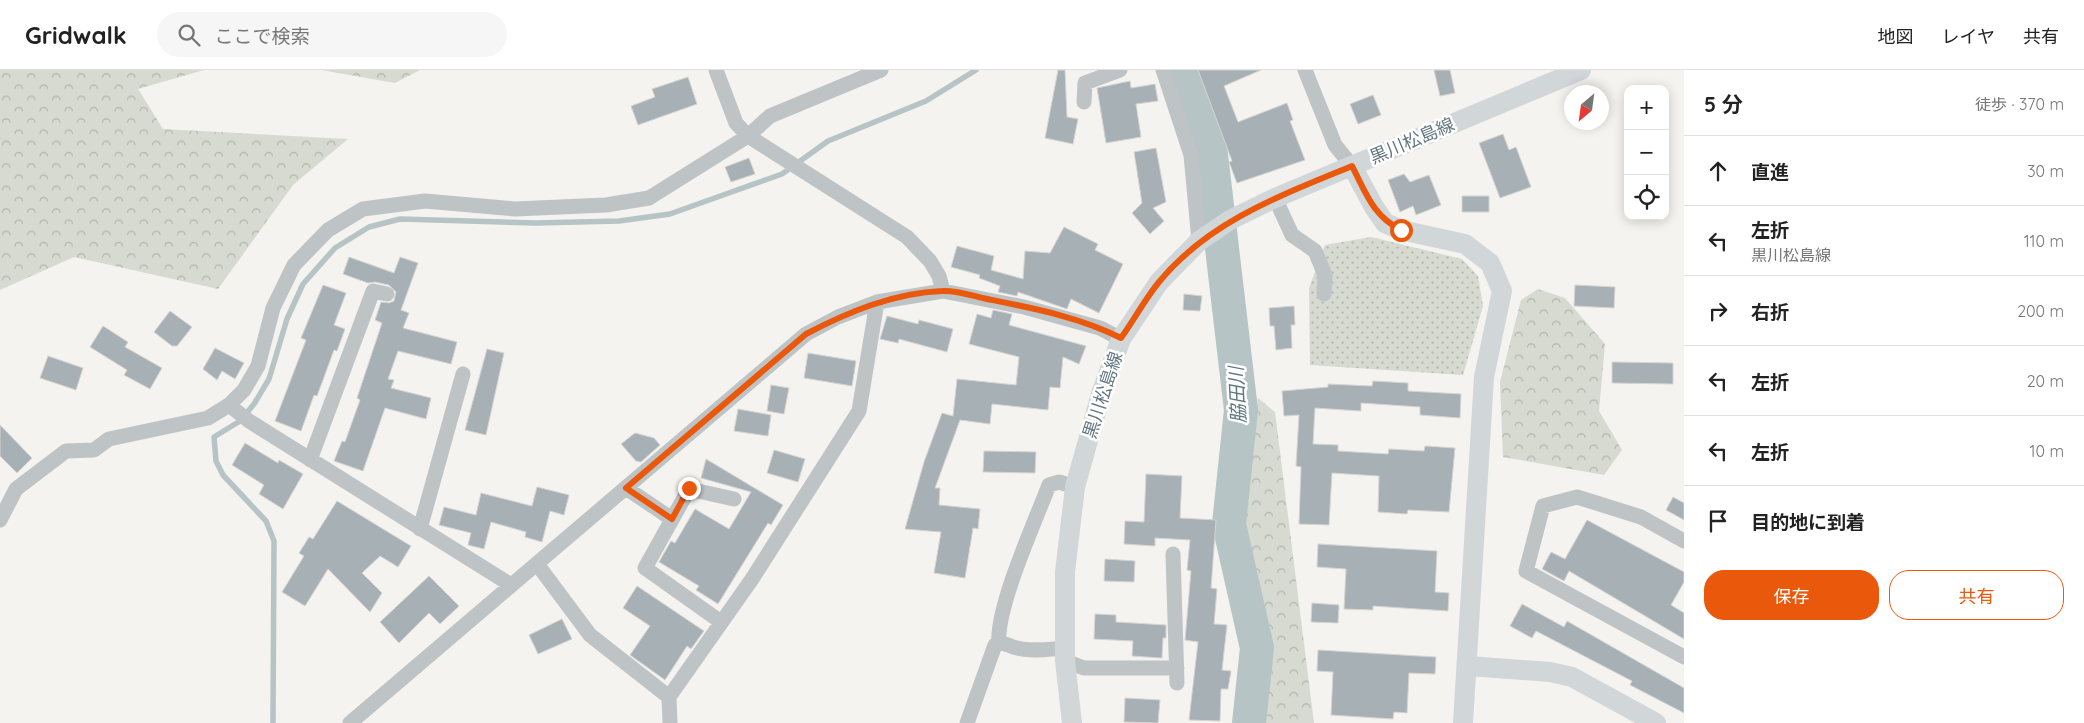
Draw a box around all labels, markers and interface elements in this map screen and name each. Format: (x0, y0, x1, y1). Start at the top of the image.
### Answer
search box (157, 12, 507, 57)
text: Gridwalk (25, 20, 127, 50)
icon: search (175, 21, 203, 49)
text: ここで検索 (215, 24, 310, 48)
text: 地図 (1878, 25, 1914, 48)
text: レイヤ (1942, 25, 1995, 48)
text: 共有 (2023, 25, 2059, 48)
north arrow (1564, 85, 1609, 130)
map controls (1624, 85, 1669, 220)
button: + (1624, 85, 1669, 130)
text: 5 分 (1704, 91, 1743, 117)
text: 徒歩 · 370 m (1975, 94, 2064, 114)
street label: 黒川松島線 (1366, 112, 1458, 169)
button: − (1624, 130, 1669, 175)
icon: ahead (1704, 157, 1732, 185)
text: 直進 (1751, 160, 1789, 184)
text: 30 m (2027, 161, 2064, 181)
button: locate (1624, 175, 1669, 220)
text: 左折 (1751, 218, 1789, 242)
route start (1390, 219, 1413, 242)
icon: left (1704, 227, 1732, 255)
text: 110 m (2024, 231, 2064, 251)
text: 黒川松島線 (1751, 245, 1831, 265)
icon: right (1704, 297, 1732, 325)
text: 右折 (1751, 300, 1789, 324)
text: 200 m (2017, 301, 2064, 321)
street label: 黒川松島線 (1078, 348, 1127, 441)
water label: 脇田川 (1223, 364, 1250, 424)
icon: left (1704, 367, 1732, 395)
text: 左折 (1751, 370, 1789, 394)
text: 20 m (2027, 371, 2064, 391)
icon: left (1704, 437, 1732, 465)
text: 左折 (1751, 440, 1789, 464)
text: 10 m (2030, 441, 2064, 461)
route end (678, 477, 701, 500)
icon: arrive (1704, 507, 1732, 535)
text: 目的地に到着 (1751, 510, 1865, 534)
button: 保存 (1704, 570, 1879, 620)
button: 共有 (1889, 570, 2064, 620)

